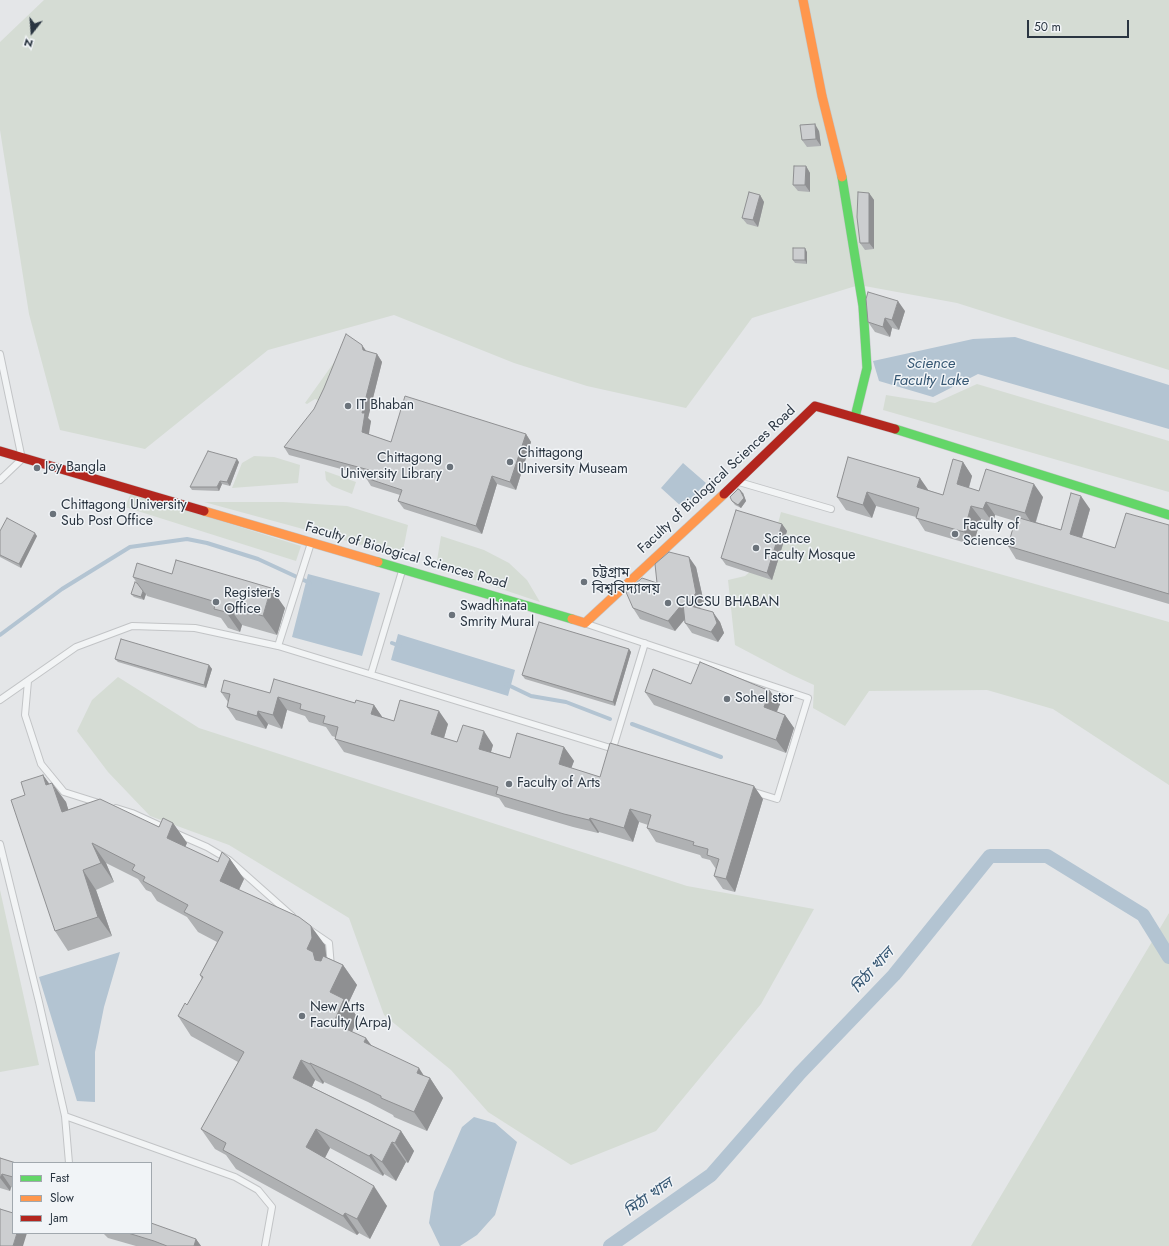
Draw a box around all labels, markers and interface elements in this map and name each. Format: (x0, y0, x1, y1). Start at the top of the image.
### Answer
north arrow (12, 12, 52, 52)
scale bar (1029, 12, 1131, 38)
text: 50 m (1034, 18, 1061, 36)
text: N (22, 35, 35, 52)
water label: Science Faculty Lake (893, 355, 969, 390)
place label: IT Bhaban (356, 398, 414, 414)
marker: IT Bhaban (343, 401, 353, 411)
street label: Faculty of Biological Sciences Road (635, 403, 799, 557)
place label: Chittagong University Museam (518, 446, 628, 478)
place label: Chittagong University Library (340, 451, 442, 484)
marker: Chittagong University Museam (505, 457, 515, 467)
place label: Joy Bangla (45, 460, 106, 476)
marker: Chittagong University Library (445, 462, 455, 472)
marker: Joy Bangla (32, 463, 42, 473)
place label: Chittagong University Sub Post Office (61, 498, 187, 530)
marker: Chittagong University Sub Post Office (48, 509, 58, 519)
place label: Faculty of Sciences (963, 518, 1019, 550)
street label: Faculty of Biological Sciences Road (303, 519, 509, 593)
marker: Faculty of Sciences (950, 529, 960, 539)
place label: Science Faculty Mosque (764, 532, 855, 564)
marker: Science Faculty Mosque (751, 543, 761, 553)
place label: চট্টগ্রাম বিশ্ববিদ্যালয় (592, 566, 660, 598)
marker: চট্টগ্রাম বিশ্ববিদ্যালয় (579, 577, 589, 587)
place label: Register's Office (224, 586, 280, 618)
place label: CUCSU BHABAN (676, 595, 779, 611)
marker: Register's Office (211, 597, 221, 607)
marker: CUCSU BHABAN (663, 598, 673, 608)
place label: Swadhinata Smrity Mural (460, 599, 534, 632)
marker: Swadhinata Smrity Mural (447, 610, 457, 620)
place label: Sohel stor (735, 691, 794, 707)
marker: Sohel stor (722, 694, 732, 704)
place label: Faculty of Arts (517, 776, 600, 792)
marker: Faculty of Arts (504, 779, 514, 789)
water label: মিঠা খাল (848, 945, 898, 997)
place label: New Arts Faculty (Arpa) (310, 1000, 392, 1032)
marker: New Arts Faculty (Arpa) (297, 1011, 307, 1021)
legend (12, 1162, 152, 1234)
text: Fast (50, 1169, 69, 1187)
water label: মিঠা খাল (621, 1175, 677, 1221)
text: Slow (50, 1189, 74, 1207)
text: Jam (50, 1209, 68, 1227)

